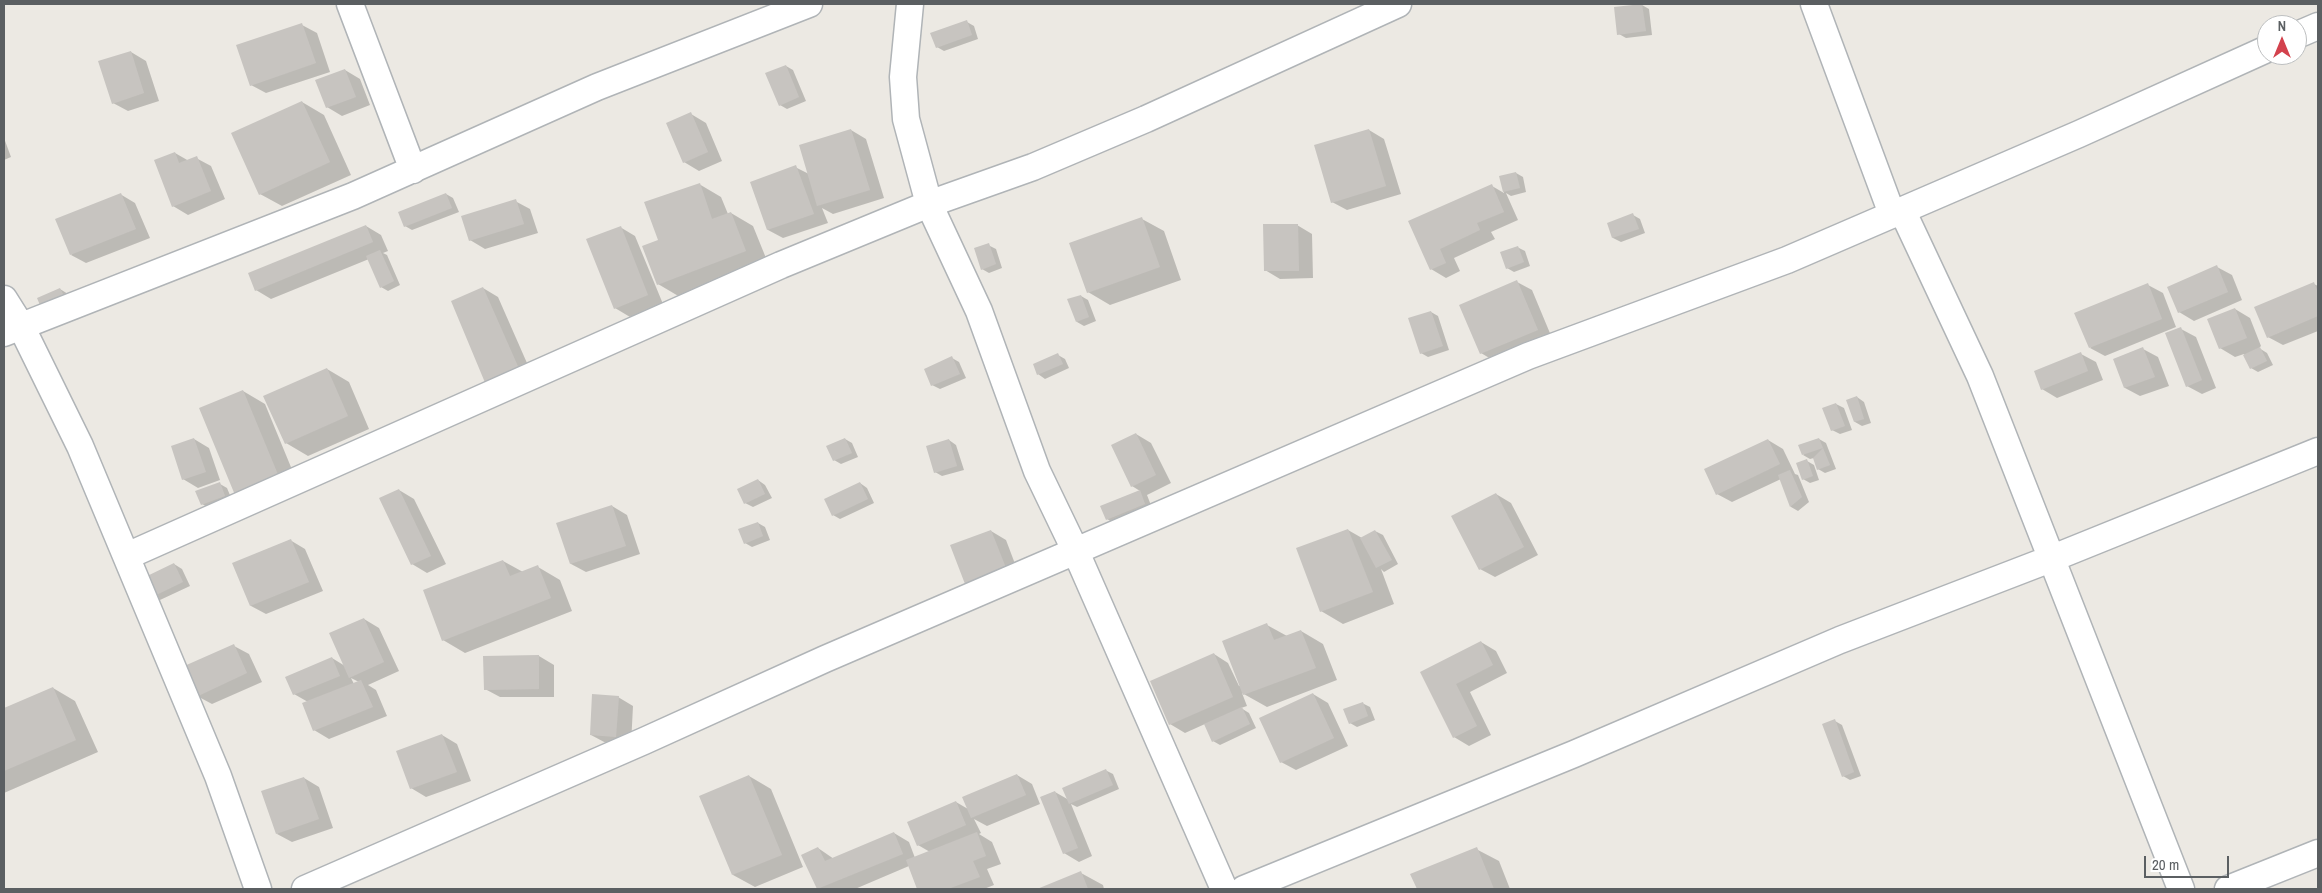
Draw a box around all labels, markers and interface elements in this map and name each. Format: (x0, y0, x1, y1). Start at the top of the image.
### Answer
north arrow (2257, 15, 2307, 65)
text: N (2278, 17, 2286, 35)
scale bar (2147, 846, 2232, 878)
text: 20 m (2152, 854, 2179, 875)

